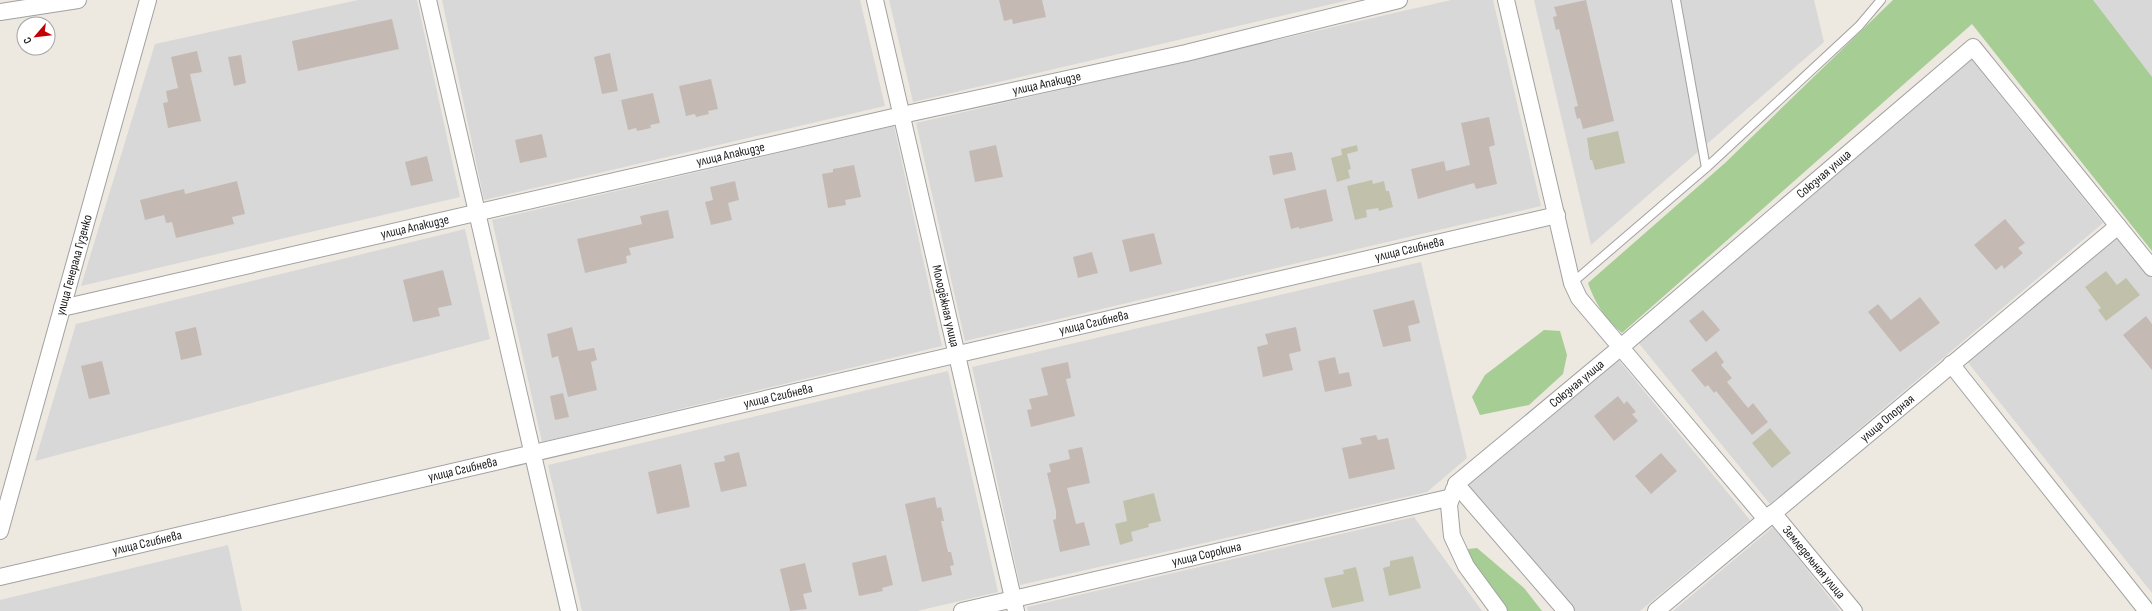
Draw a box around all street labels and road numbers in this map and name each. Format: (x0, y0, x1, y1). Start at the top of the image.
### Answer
street label: улица Апакидзе (1011, 68, 1082, 99)
street label: улица Апакидзе (695, 139, 766, 170)
street label: Союзная улица (1793, 146, 1854, 202)
street label: улица Апакидзе (379, 211, 450, 243)
street label: улица Генерала Гузенко (52, 213, 96, 317)
street label: улица Сгибнева (1373, 234, 1446, 265)
street label: Молодёжная улица (928, 263, 963, 349)
street label: улица Сгибнева (1058, 307, 1130, 338)
street label: Союзная улица (1546, 356, 1608, 411)
street label: улица Сгибнева (742, 380, 814, 412)
street label: улица Опорная (1857, 391, 1918, 446)
street label: улица Сгибнева (426, 454, 499, 485)
street label: Земледельная улица (1779, 522, 1849, 602)
street label: улица Сгибнева (111, 527, 183, 559)
street label: улица Сорокина (1170, 538, 1243, 570)

